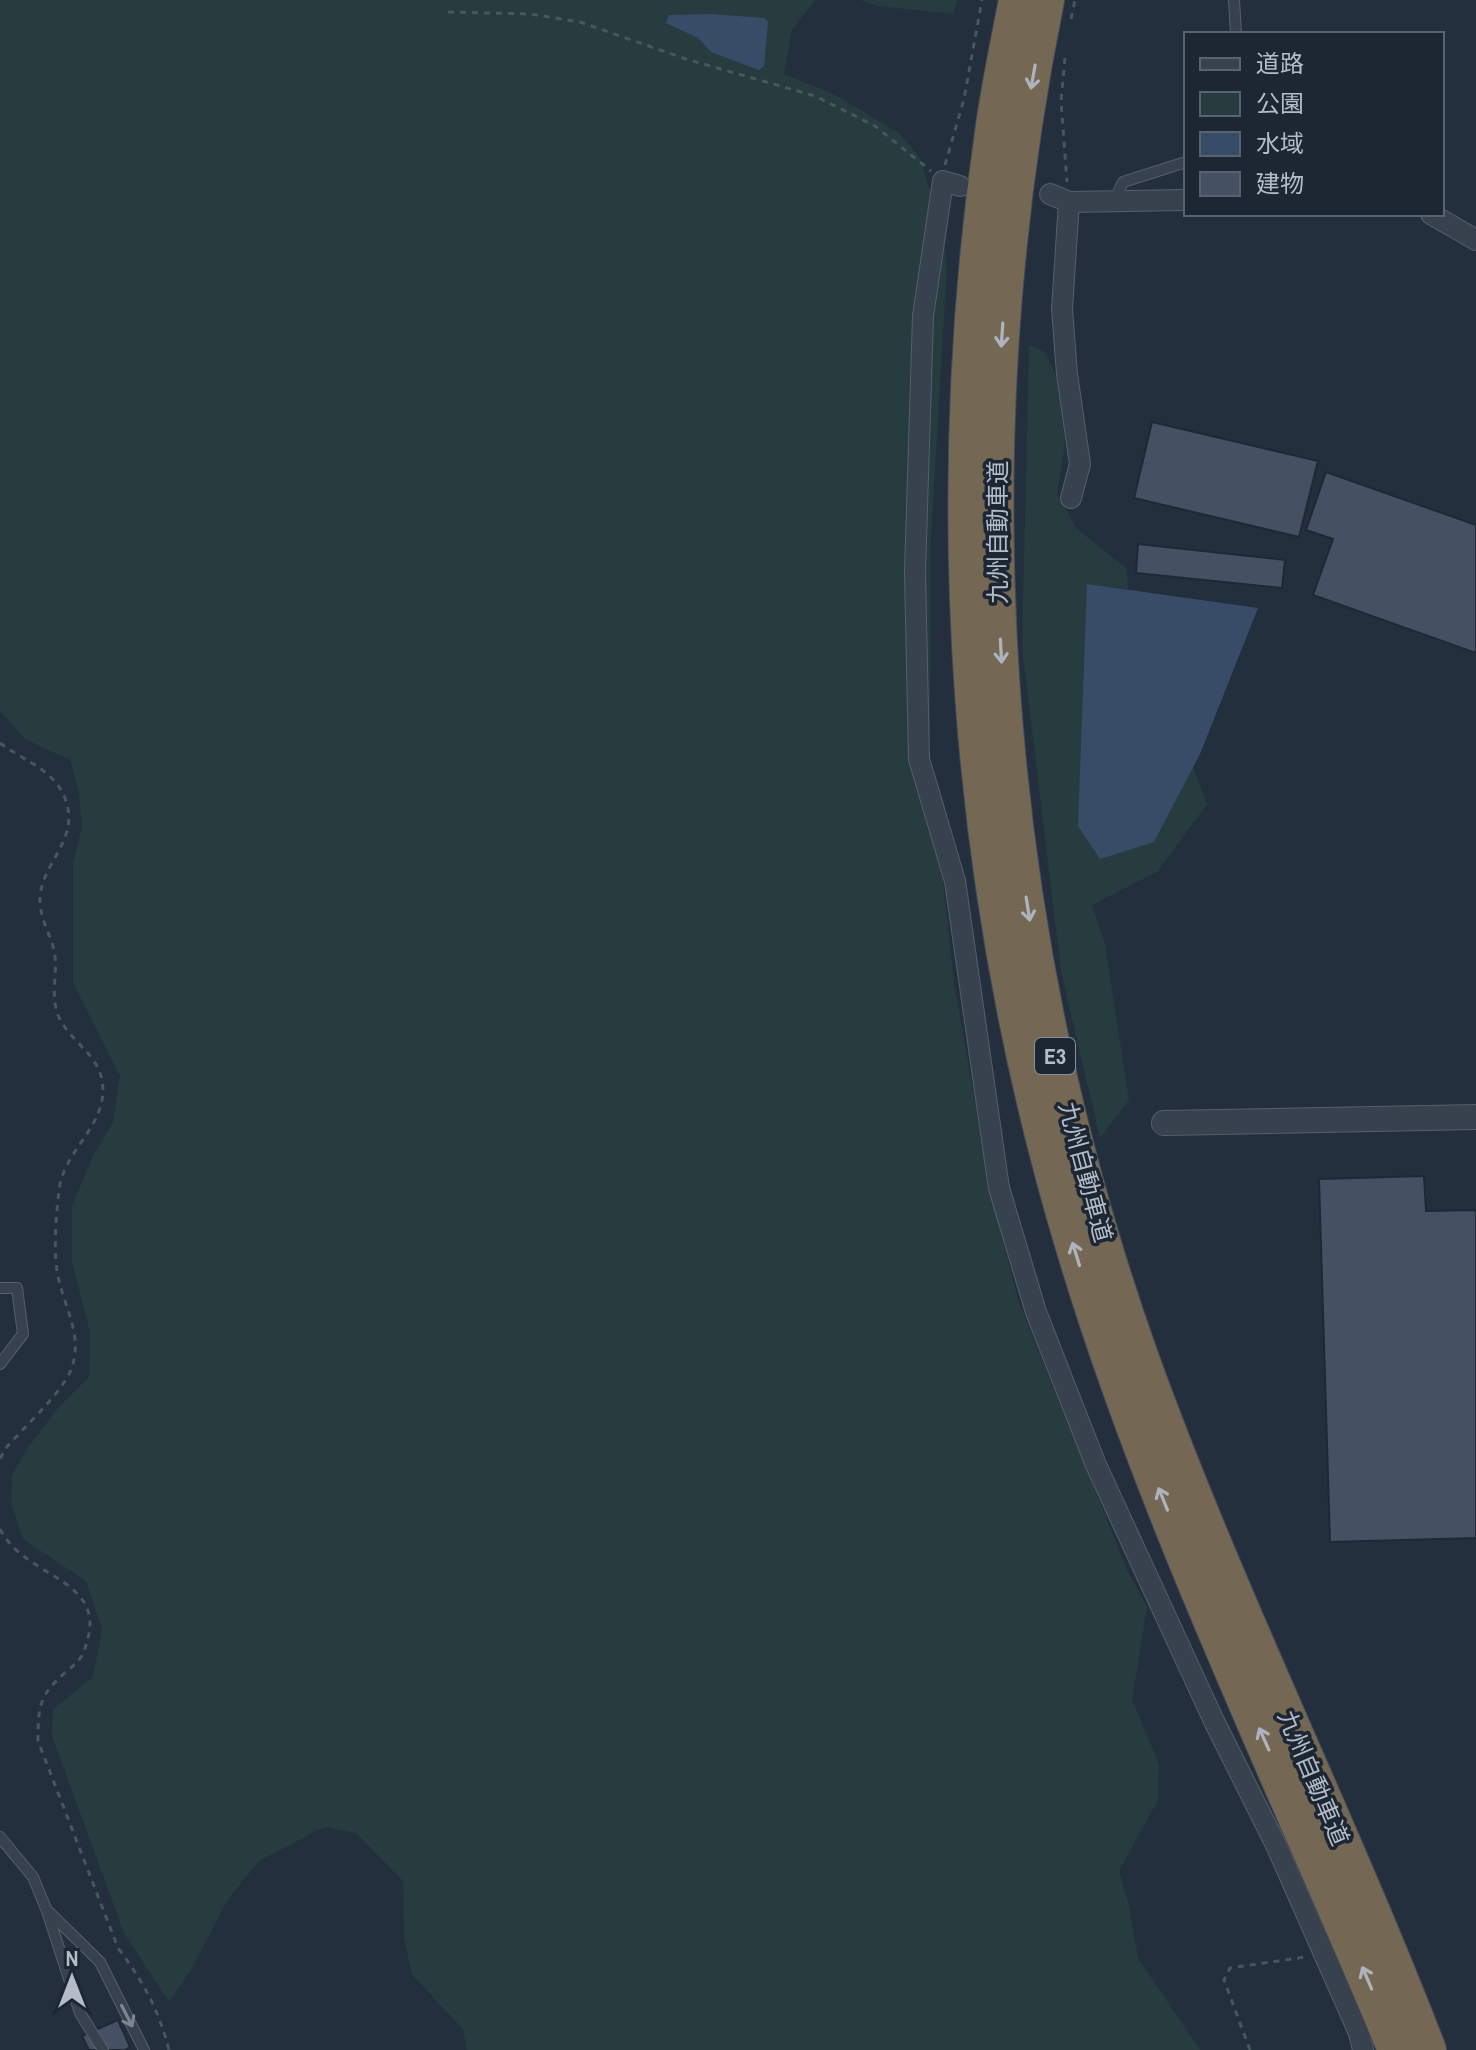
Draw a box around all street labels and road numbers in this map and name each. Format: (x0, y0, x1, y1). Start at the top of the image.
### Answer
street label: 九州自動車道 (981, 460, 1013, 604)
road number: E3 (1035, 1038, 1075, 1074)
street label: 九州自動車道 (1052, 1098, 1120, 1245)
street label: 九州自動車道 (1271, 1705, 1357, 1850)

